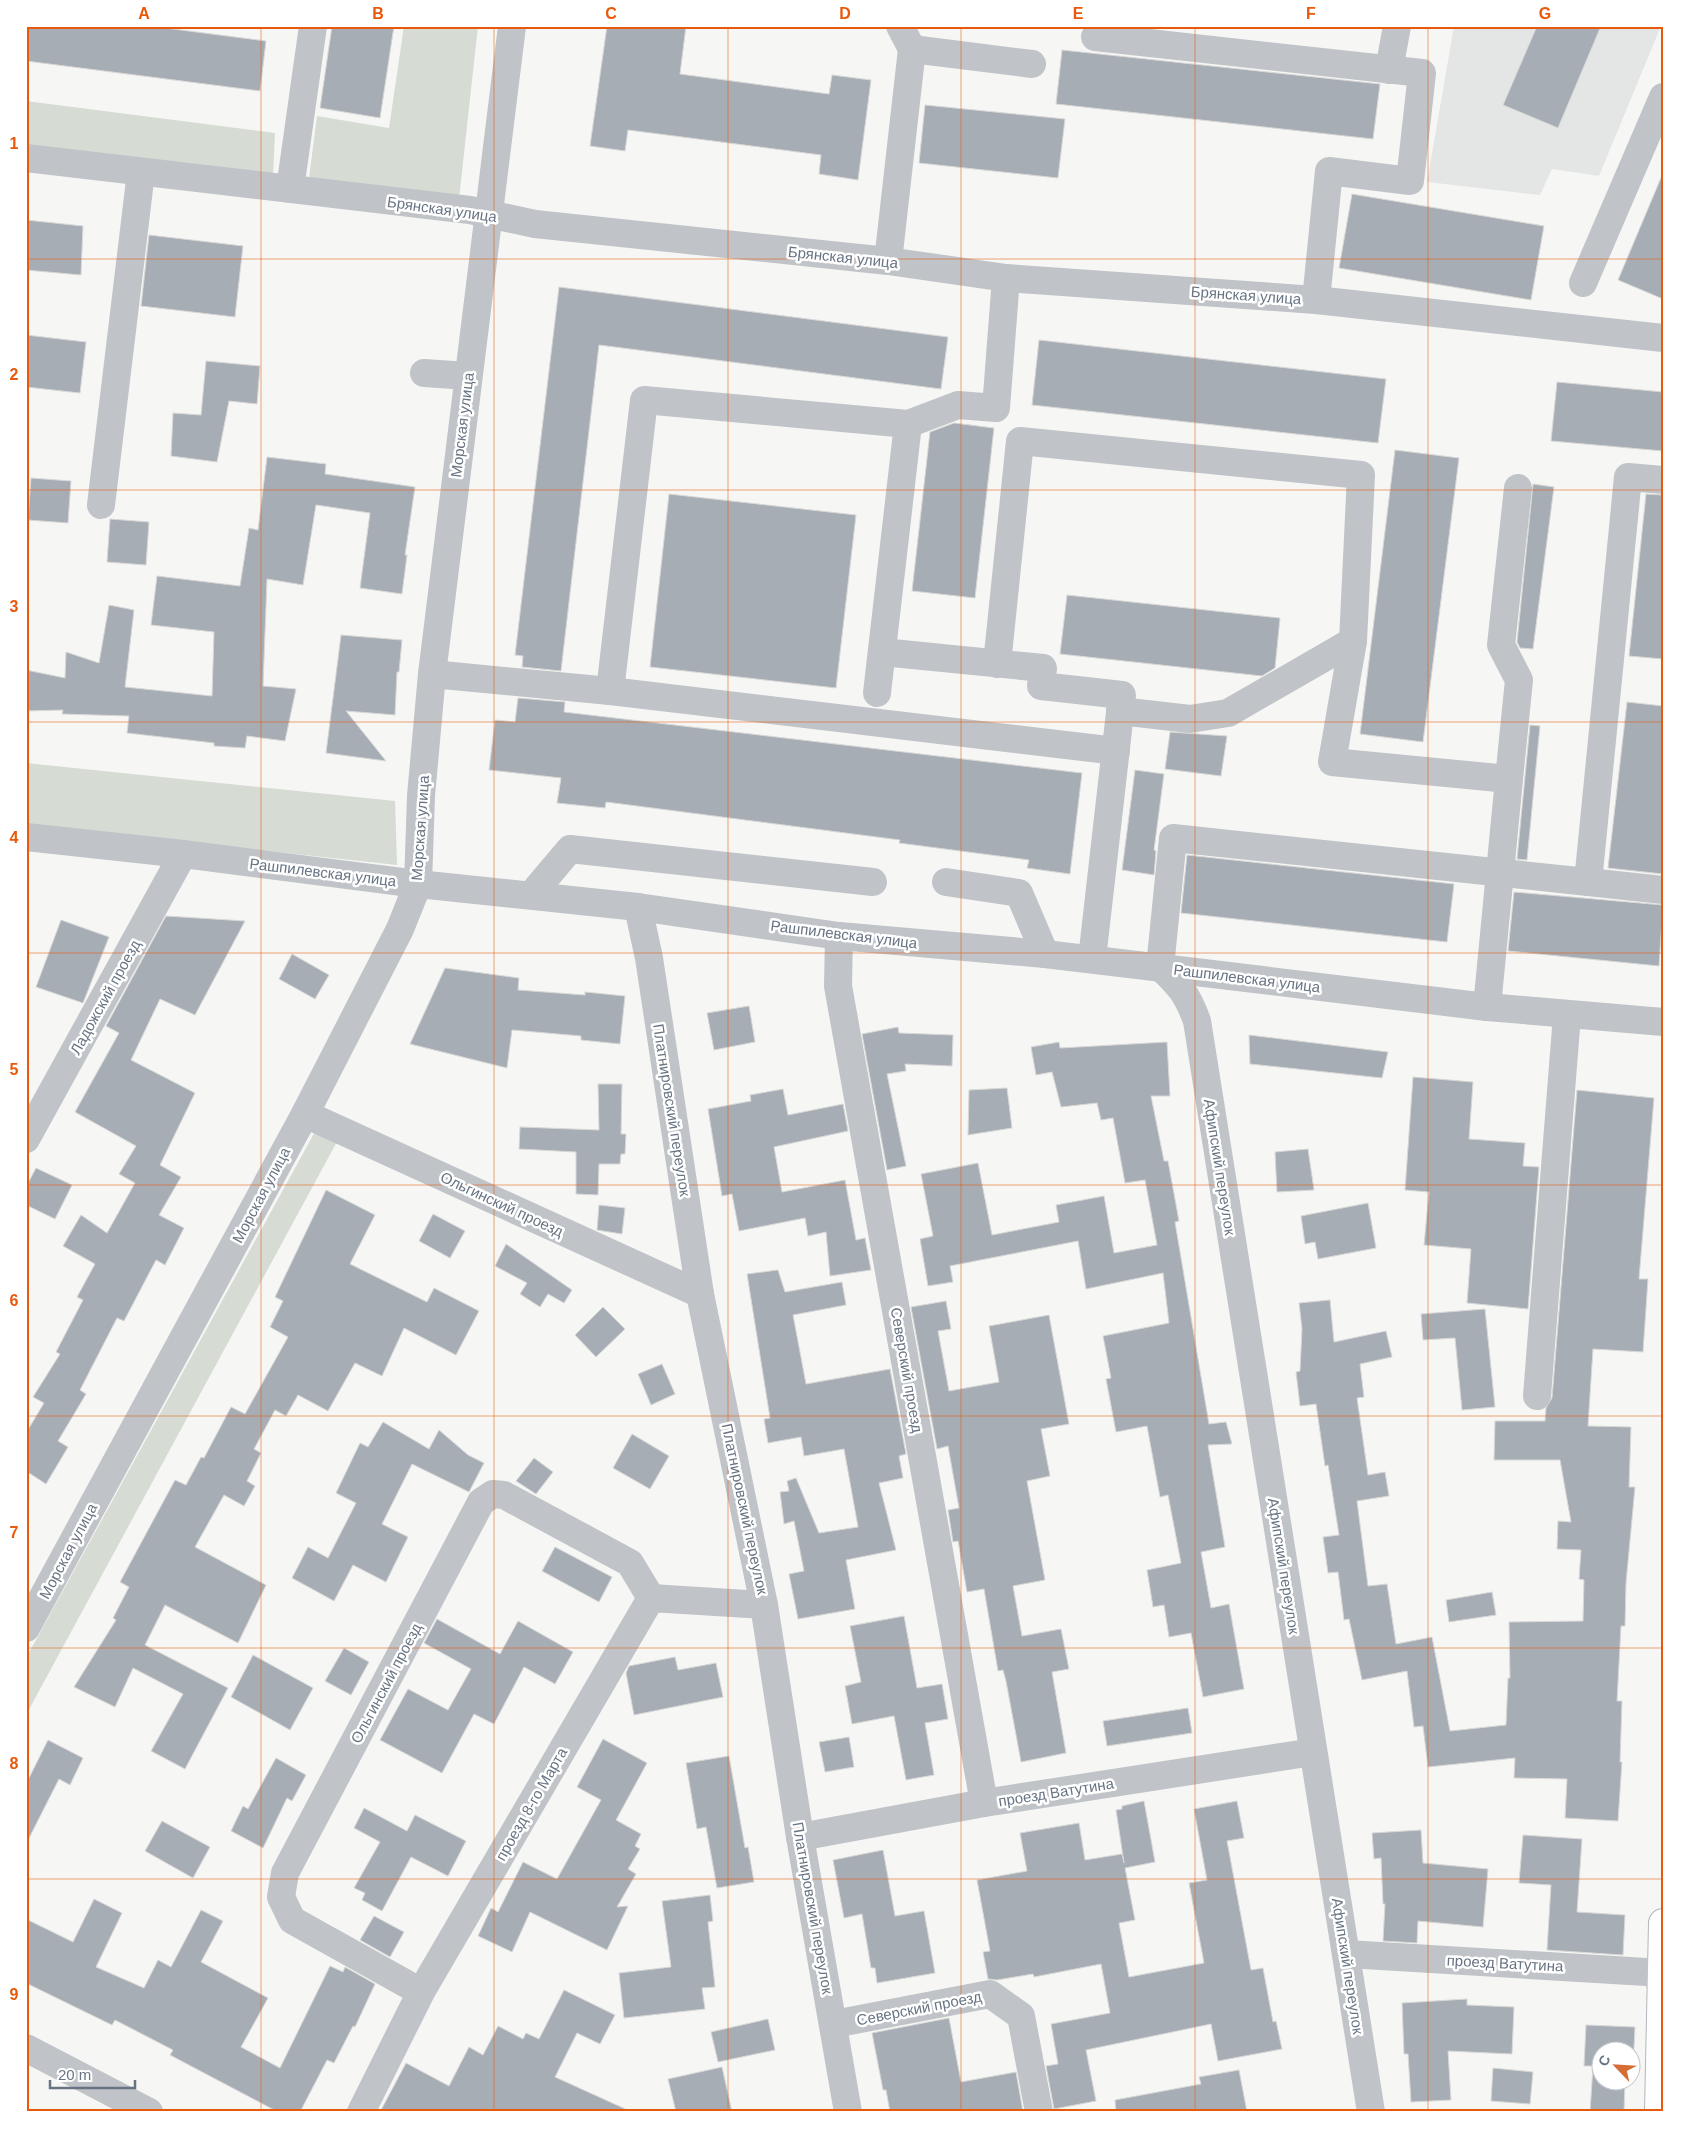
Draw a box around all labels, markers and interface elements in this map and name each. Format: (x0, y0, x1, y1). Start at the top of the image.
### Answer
text: A (138, 5, 150, 22)
text: B (372, 5, 384, 22)
text: C (605, 5, 617, 22)
text: D (839, 5, 851, 22)
text: E (1073, 5, 1084, 22)
text: F (1306, 5, 1316, 22)
text: G (1539, 5, 1551, 22)
text: 1 (10, 135, 19, 152)
street label: Брянская улица (386, 193, 499, 225)
street label: Брянская улица (787, 243, 900, 271)
street label: Брянская улица (1190, 283, 1302, 307)
text: 2 (10, 366, 19, 383)
street label: Морская улица (447, 371, 477, 478)
text: 3 (10, 598, 19, 615)
street label: Морская улица (408, 774, 432, 881)
text: 4 (10, 829, 19, 846)
street label: Рашпилевская улица (249, 855, 398, 890)
street label: Рашпилевская улица (770, 917, 919, 952)
street label: Ладожский проезд (66, 937, 144, 1057)
street label: Рашпилевская улица (1173, 961, 1322, 996)
street label: Платнировский переулок (650, 1022, 694, 1198)
text: 5 (10, 1061, 19, 1078)
street label: Афипский переулок (1201, 1098, 1239, 1237)
street label: Морская улица (229, 1144, 294, 1246)
street label: Ольгинский проезд (438, 1168, 566, 1240)
text: 6 (10, 1292, 19, 1309)
street label: Северский проезд (888, 1306, 926, 1434)
street label: Платнировский переулок (719, 1422, 772, 1597)
street label: Афипский переулок (1265, 1497, 1303, 1636)
street label: Морская улица (36, 1500, 101, 1602)
text: 7 (10, 1524, 19, 1541)
street label: Ольгинский проезд (347, 1620, 425, 1746)
street label: проезд 8-го Марта (492, 1744, 571, 1863)
text: 8 (10, 1755, 19, 1772)
street label: проезд Ватутина (997, 1774, 1116, 1810)
street label: Платнировский переулок (789, 1821, 837, 1996)
street label: Афипский переулок (1329, 1897, 1367, 2036)
street label: проезд Ватутина (1446, 1951, 1564, 1975)
text: 9 (10, 1986, 19, 2003)
street label: Северский проезд (855, 1988, 983, 2028)
north arrow (1592, 2040, 1642, 2090)
text: С (1595, 2053, 1614, 2068)
scale bar (50, 2058, 135, 2090)
text: 20 m (58, 2066, 91, 2083)

